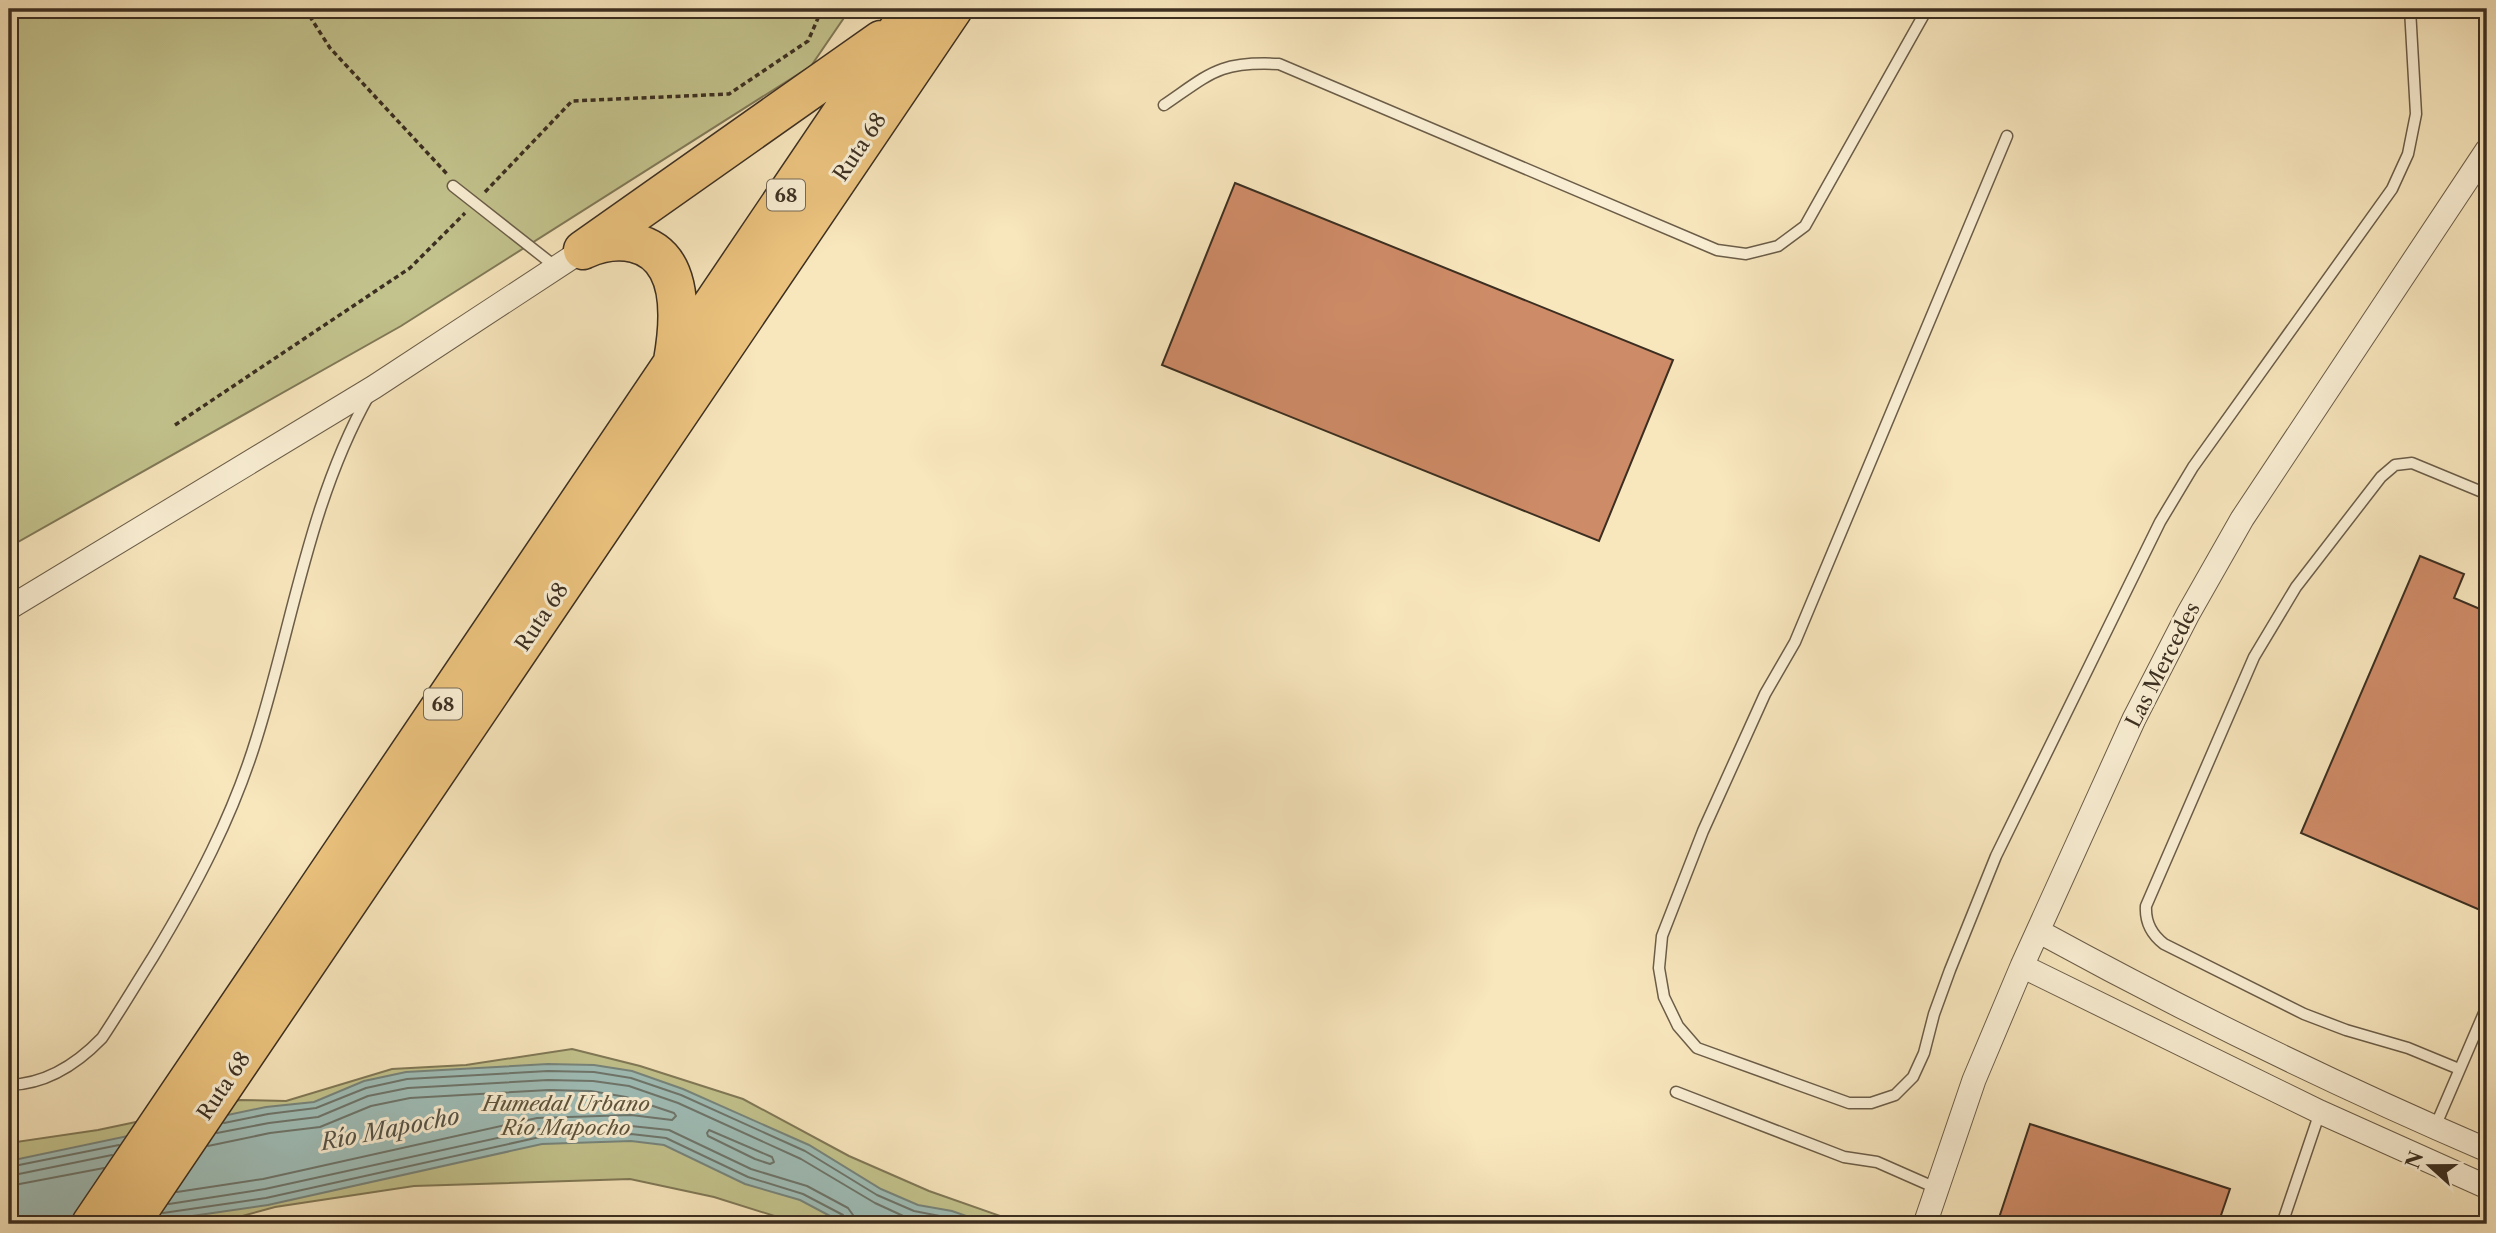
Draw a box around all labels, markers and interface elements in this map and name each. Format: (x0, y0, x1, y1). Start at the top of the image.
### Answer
street label: Ruta 68 (828, 108, 891, 186)
road number: 68 (767, 180, 805, 210)
street label: Ruta 68 (510, 578, 573, 656)
street label: Las Mercedes (2120, 598, 2205, 732)
road number: 68 (424, 688, 462, 720)
street label: Ruta 68 (192, 1047, 255, 1125)
park label: Humedal Urbano Río Mapocho (480, 1091, 650, 1140)
water label: Río Mapocho (316, 1102, 462, 1157)
north arrow (2394, 1132, 2464, 1202)
text: N (2401, 1148, 2428, 1172)

